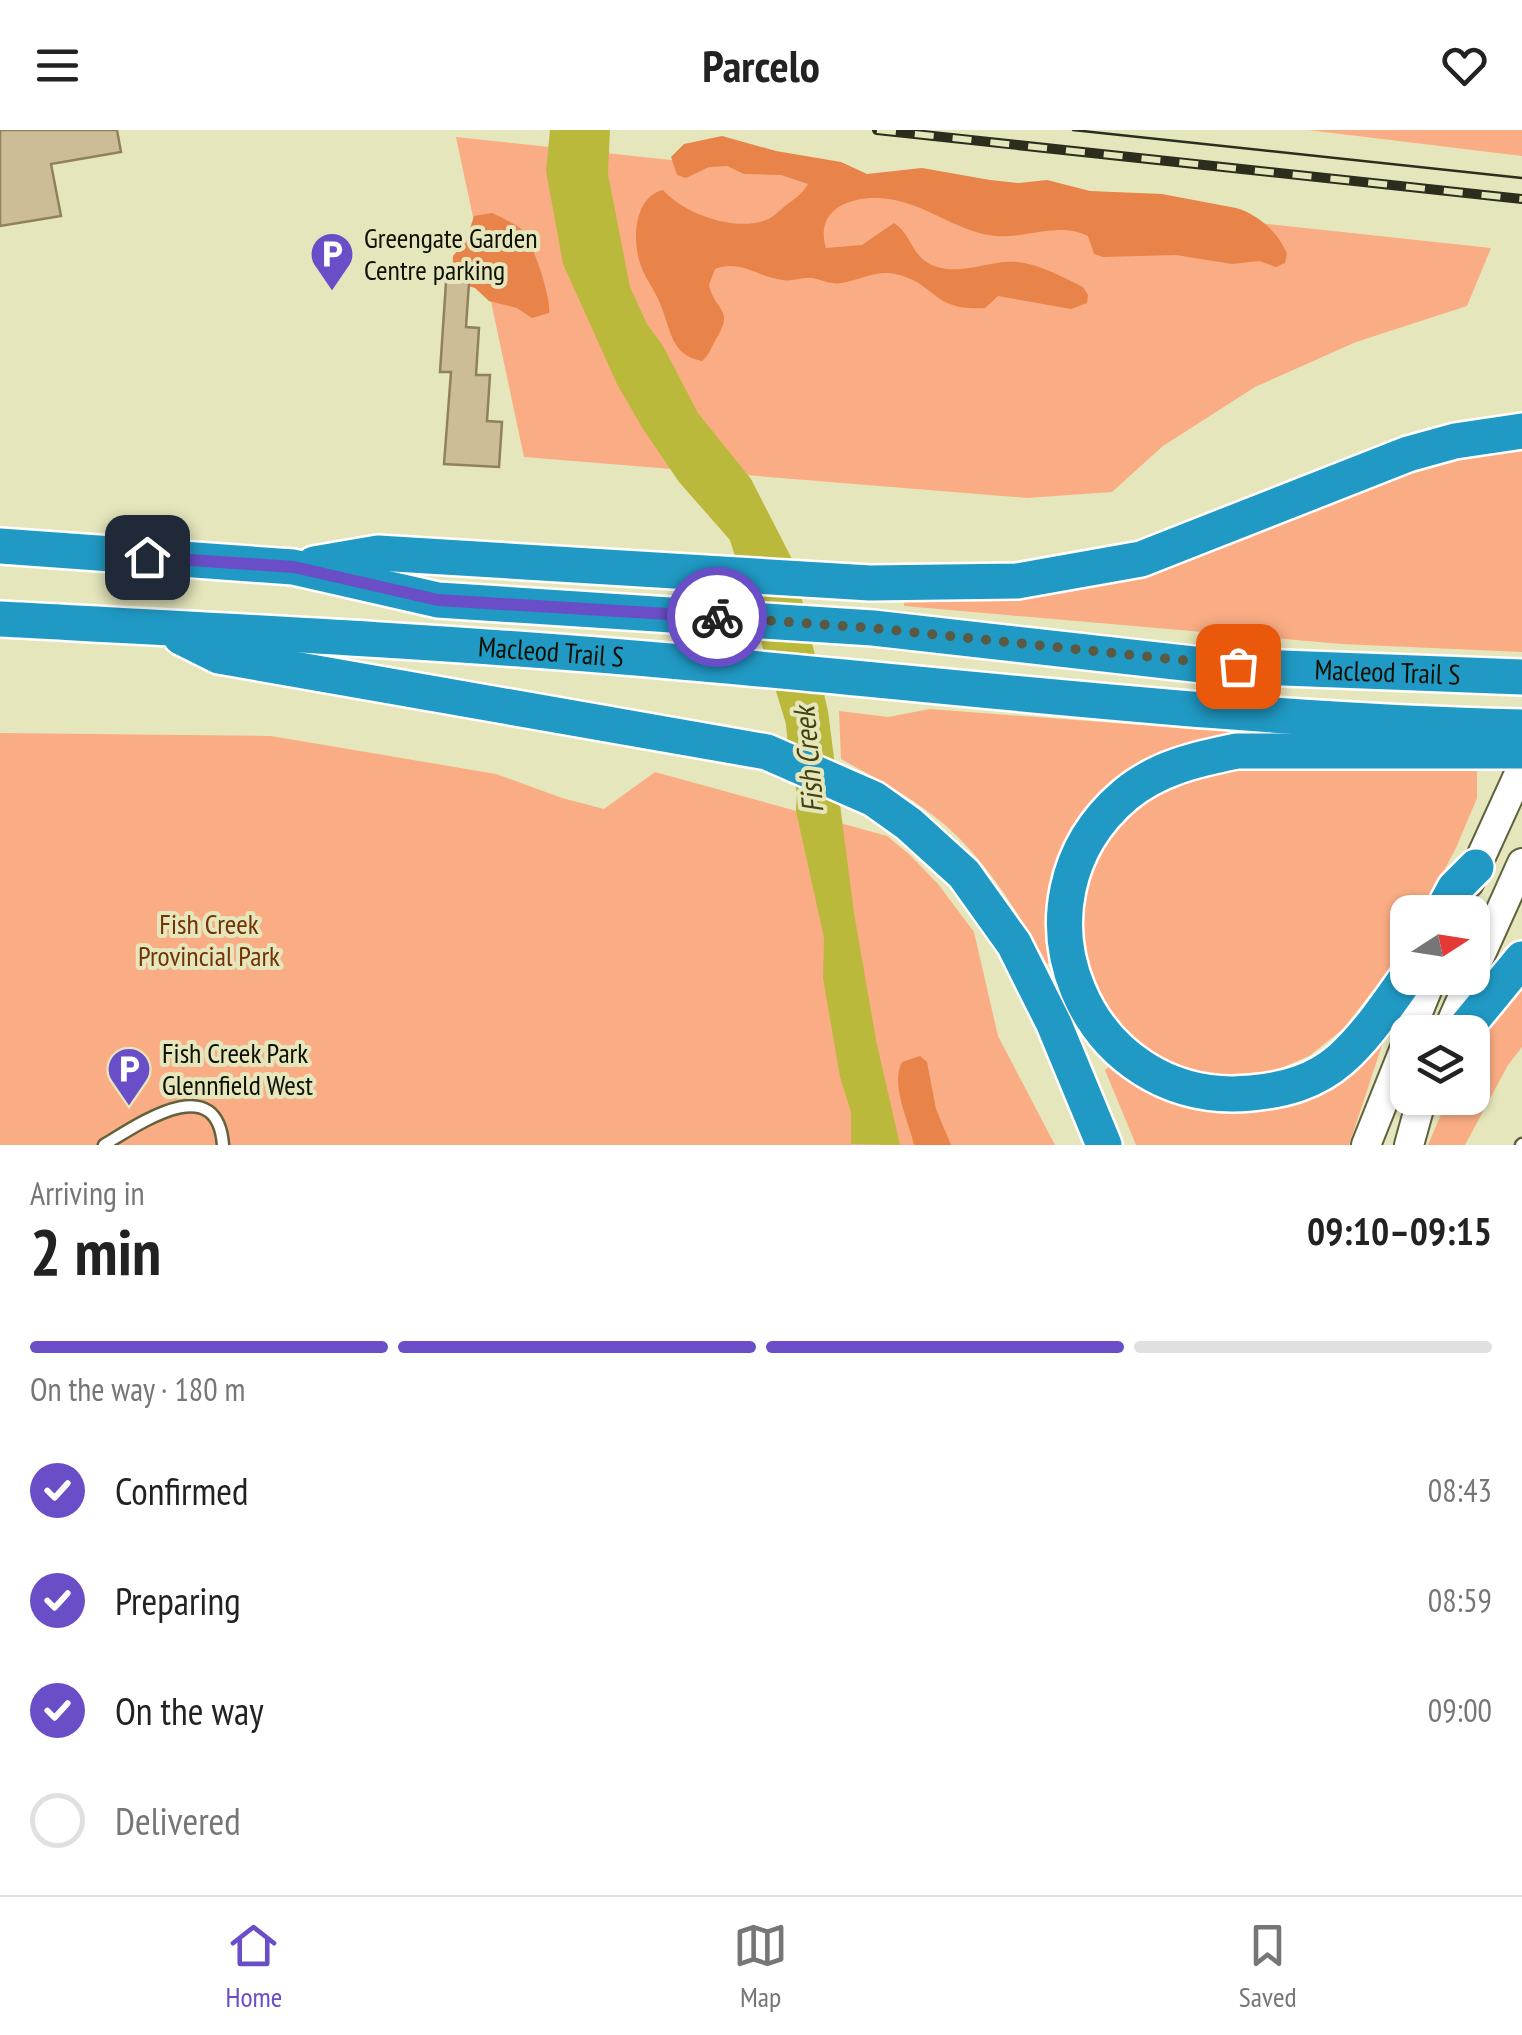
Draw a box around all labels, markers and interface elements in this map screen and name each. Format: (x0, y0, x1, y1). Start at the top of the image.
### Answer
text: Parcelo (702, 36, 820, 94)
icon: menu (30, 38, 85, 93)
icon: heart (1437, 38, 1492, 93)
place label: Greengate Garden Centre parking (364, 219, 538, 288)
parking icon: Greengate Garden Centre parking (309, 231, 355, 292)
pin (105, 515, 190, 600)
icon: home (120, 530, 175, 585)
courier (667, 567, 767, 667)
icon: bike (690, 590, 745, 645)
pin (1196, 624, 1281, 709)
street label: Macleod Trail S (477, 627, 625, 675)
icon: bag (1211, 639, 1266, 694)
street label: Macleod Trail S (1314, 650, 1461, 693)
water label: Fish Creek (783, 702, 832, 815)
north arrow (1390, 895, 1490, 995)
map controls (1390, 895, 1490, 1115)
park label: Fish Creek Provincial Park (138, 905, 280, 974)
button: layers (1390, 1015, 1490, 1115)
place label: Fish Creek Park Glennfield West (162, 1034, 313, 1103)
parking icon: Fish Creek Park Glennfield West (106, 1046, 152, 1107)
text: Arriving in (30, 1172, 145, 1214)
text: 09:10–09:15 (1307, 1206, 1492, 1255)
text: 2 min (30, 1209, 161, 1293)
text: On the way · 180 m (30, 1368, 245, 1410)
icon: check (30, 1463, 85, 1518)
text: Confirmed (115, 1466, 248, 1515)
text: 08:43 (1428, 1469, 1492, 1511)
icon: check (30, 1573, 85, 1628)
text: Preparing (115, 1576, 241, 1625)
text: 08:59 (1428, 1579, 1492, 1621)
icon: check (30, 1683, 85, 1738)
text: On the way (115, 1686, 263, 1735)
text: 09:00 (1428, 1689, 1492, 1731)
text: Delivered (115, 1796, 241, 1845)
tab: Home (225, 1918, 282, 2015)
tab: Map (733, 1918, 788, 2015)
tab: Saved (1239, 1918, 1297, 2015)

